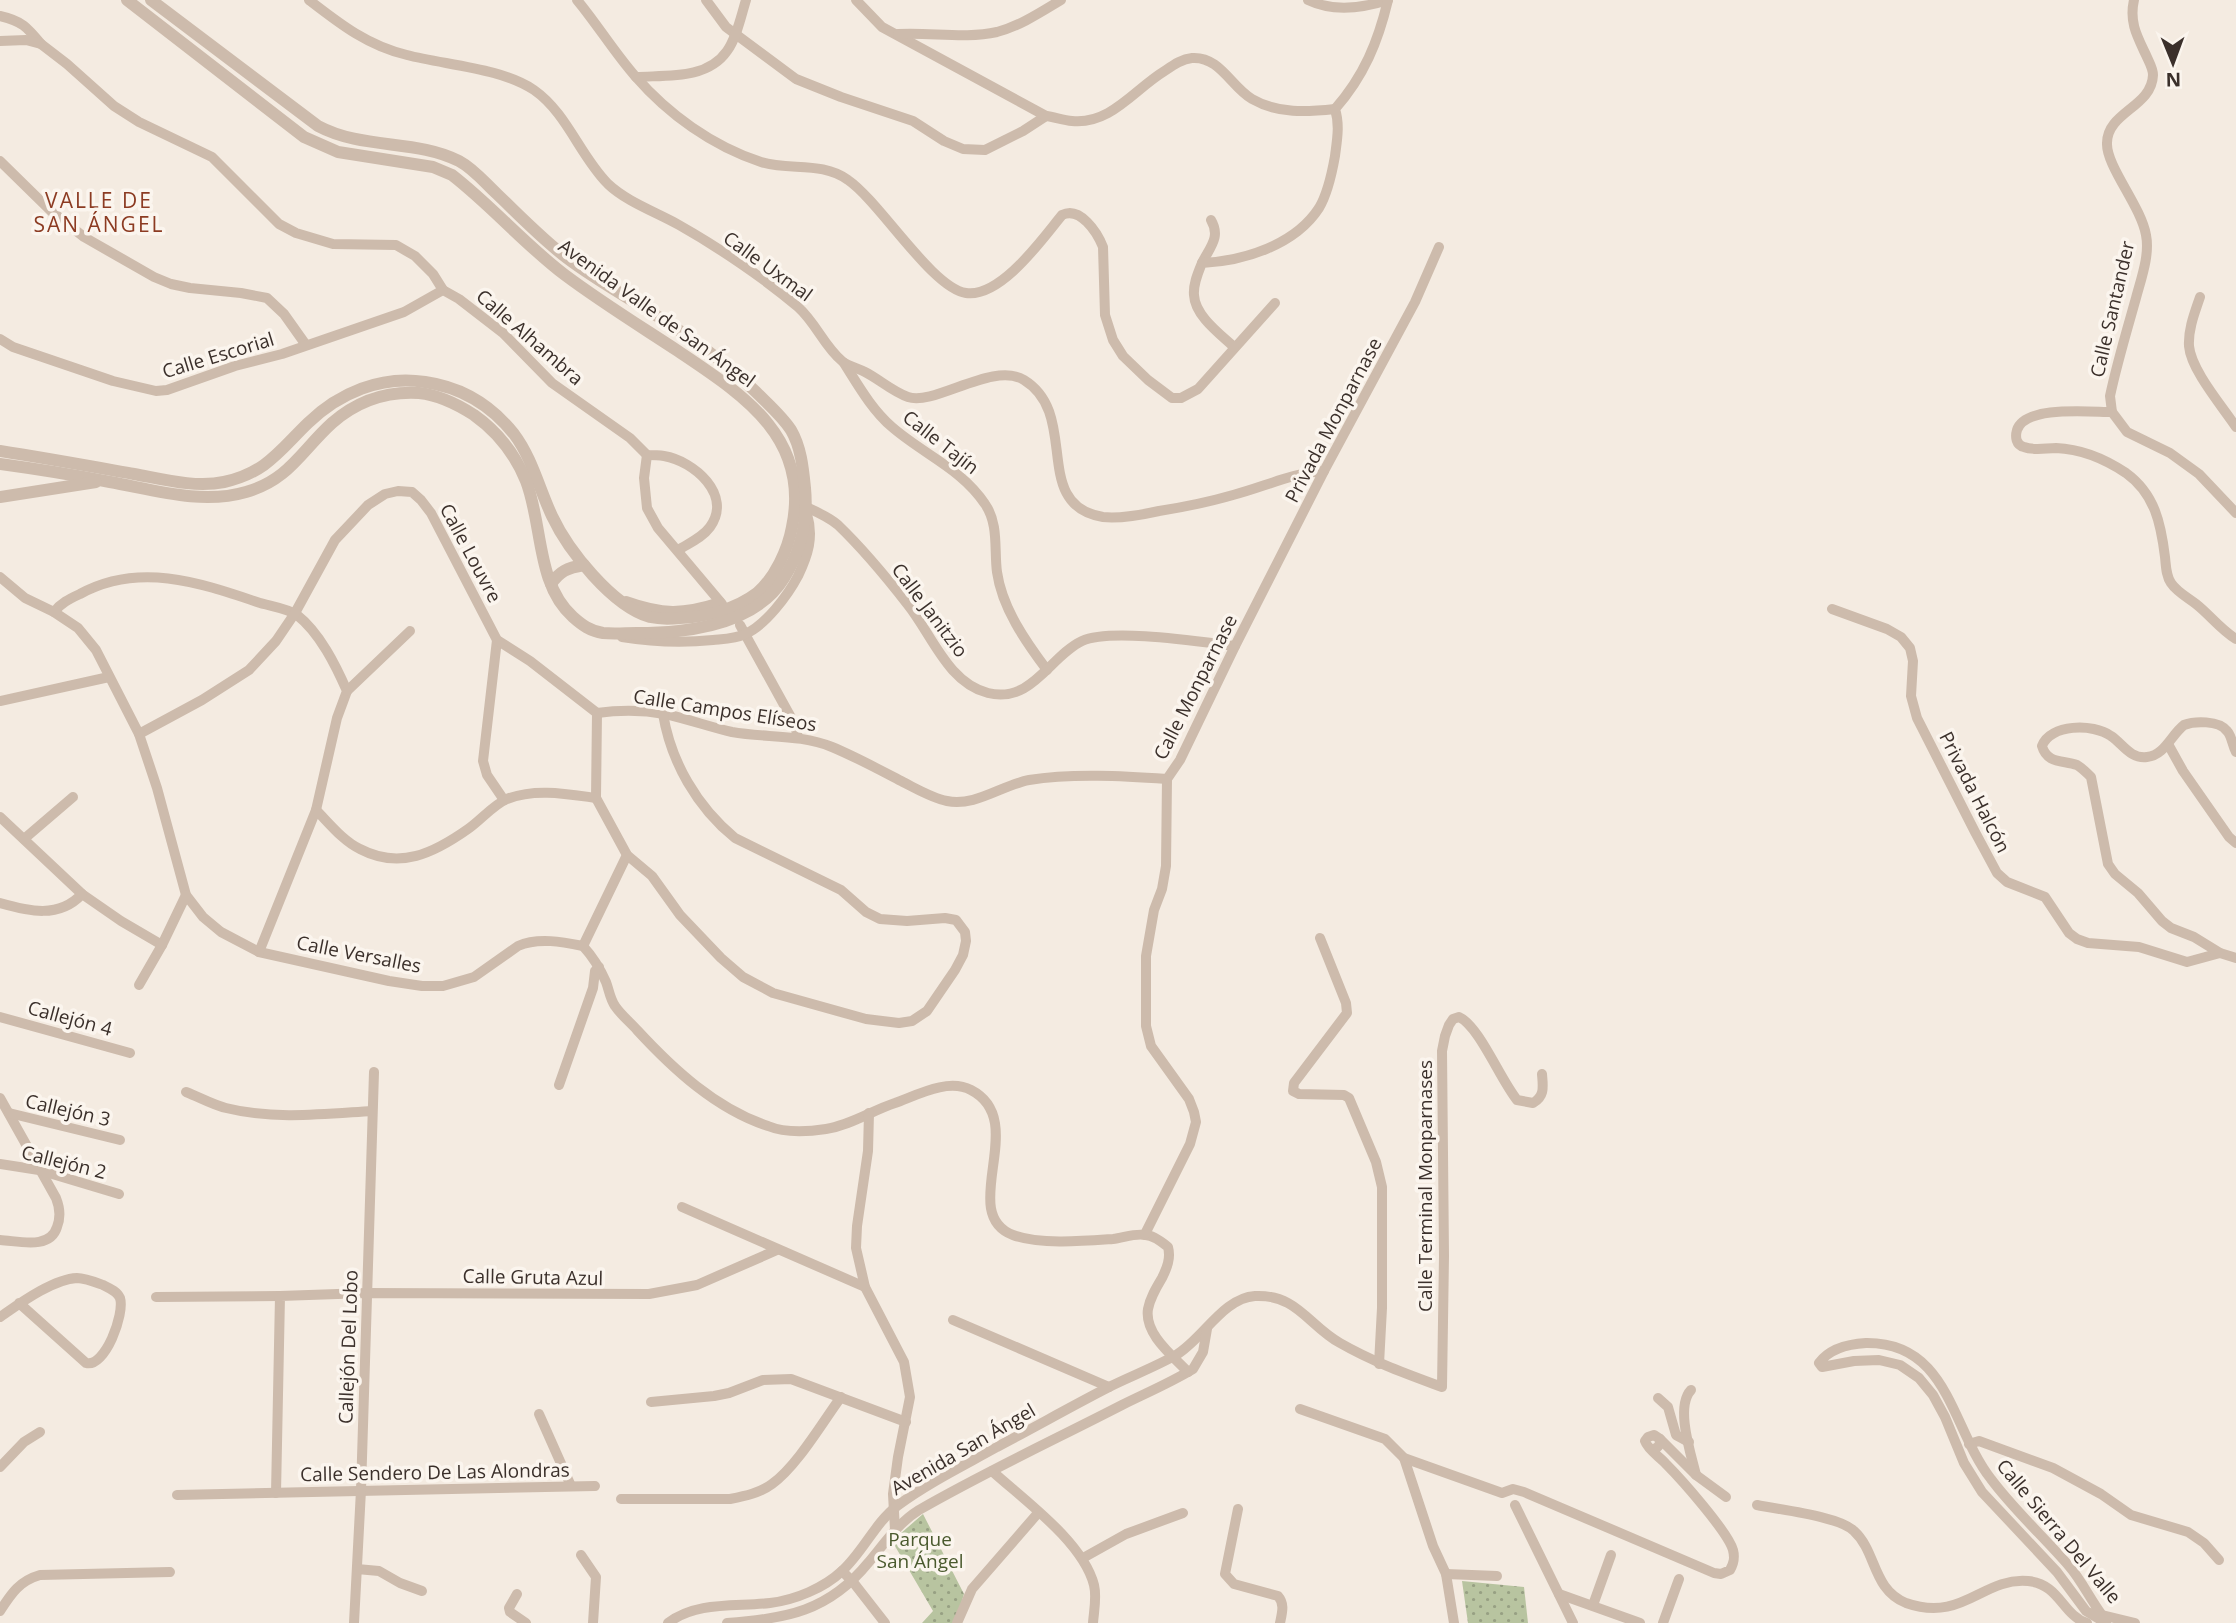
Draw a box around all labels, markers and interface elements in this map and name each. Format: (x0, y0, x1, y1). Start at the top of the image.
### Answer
north arrow (2138, 28, 2208, 98)
text: N (2165, 67, 2181, 93)
district label: VALLE DE SAN ÁNGEL (33, 186, 165, 238)
street label: Calle Uxmal (718, 225, 818, 307)
street label: Avenida Valle de San Ángel (553, 233, 761, 393)
street label: Calle Santander (2084, 238, 2140, 380)
street label: Calle Alhambra (471, 283, 589, 391)
street label: Calle Escorial (159, 326, 277, 384)
street label: Privada Monparnase (1279, 333, 1387, 507)
street label: Calle Tajín (898, 404, 984, 480)
street label: Calle Louvre (434, 499, 508, 607)
street label: Calle Janitzio (886, 558, 974, 662)
street label: Calle Monparnase (1147, 610, 1243, 764)
street label: Calle Campos Elíseos (631, 683, 819, 737)
street label: Privada Halcón (1933, 727, 2017, 857)
street label: Calle Versalles (294, 929, 424, 979)
street label: Callejón 4 (25, 994, 115, 1042)
street label: Calle Terminal Monparnases (1412, 1060, 1438, 1312)
street label: Callejón 3 (23, 1088, 113, 1132)
street label: Callejón 2 (19, 1139, 109, 1185)
street label: Calle Gruta Azul (462, 1263, 604, 1291)
street label: Callejón Del Lobo (332, 1269, 364, 1425)
street label: Avenida San Ángel (886, 1397, 1040, 1501)
street label: Calle Sierra Del Valle (1991, 1453, 2127, 1609)
street label: Calle Sendero De Las Alondras (300, 1457, 570, 1487)
park label: Parque San Ángel (876, 1526, 964, 1574)

